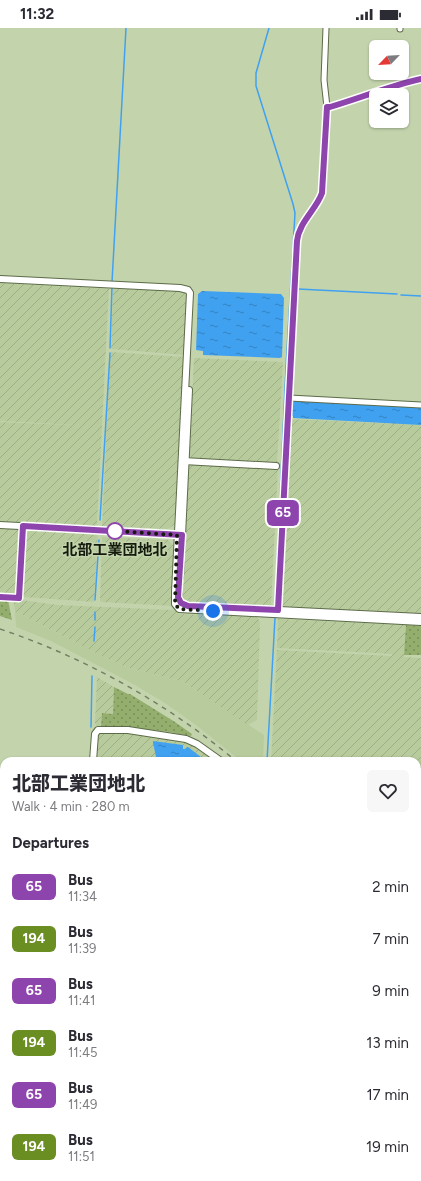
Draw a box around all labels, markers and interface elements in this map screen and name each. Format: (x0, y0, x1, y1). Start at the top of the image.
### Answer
text: 11:32 (20, 5, 54, 23)
north arrow (369, 40, 409, 80)
map controls (369, 40, 409, 128)
button: layers (369, 88, 409, 128)
line badge: 65 (265, 500, 301, 526)
text: 65 (275, 504, 291, 521)
marker: 北部工業団地北 (106, 522, 124, 540)
place label: 北部工業団地北 (62, 541, 168, 559)
your location (203, 601, 223, 621)
button: heart (367, 770, 409, 812)
text: 北部工業団地北 (12, 772, 145, 795)
text: Walk · 4 min · 280 m (12, 799, 130, 814)
text: Departures (12, 834, 89, 852)
text: Bus (68, 871, 93, 889)
text: 65 (26, 878, 42, 895)
text: 2 min (372, 878, 409, 896)
text: 11:34 (68, 889, 97, 904)
text: Bus (68, 923, 93, 941)
text: 194 (23, 930, 45, 947)
text: 7 min (373, 930, 409, 948)
text: 11:39 (68, 941, 96, 956)
text: Bus (68, 975, 93, 993)
text: 65 (26, 982, 42, 999)
text: 9 min (372, 982, 409, 1000)
text: 11:41 (68, 993, 95, 1008)
text: Bus (68, 1027, 93, 1045)
text: 194 (23, 1034, 45, 1051)
text: 13 min (366, 1034, 409, 1052)
text: 11:45 (68, 1045, 98, 1060)
text: Bus (68, 1079, 93, 1097)
text: 65 (26, 1086, 42, 1103)
text: 17 min (366, 1086, 409, 1104)
text: 11:49 (68, 1097, 97, 1112)
text: Bus (68, 1131, 93, 1149)
text: 194 (23, 1138, 45, 1155)
text: 19 min (366, 1138, 409, 1156)
text: 11:51 (68, 1149, 95, 1164)

